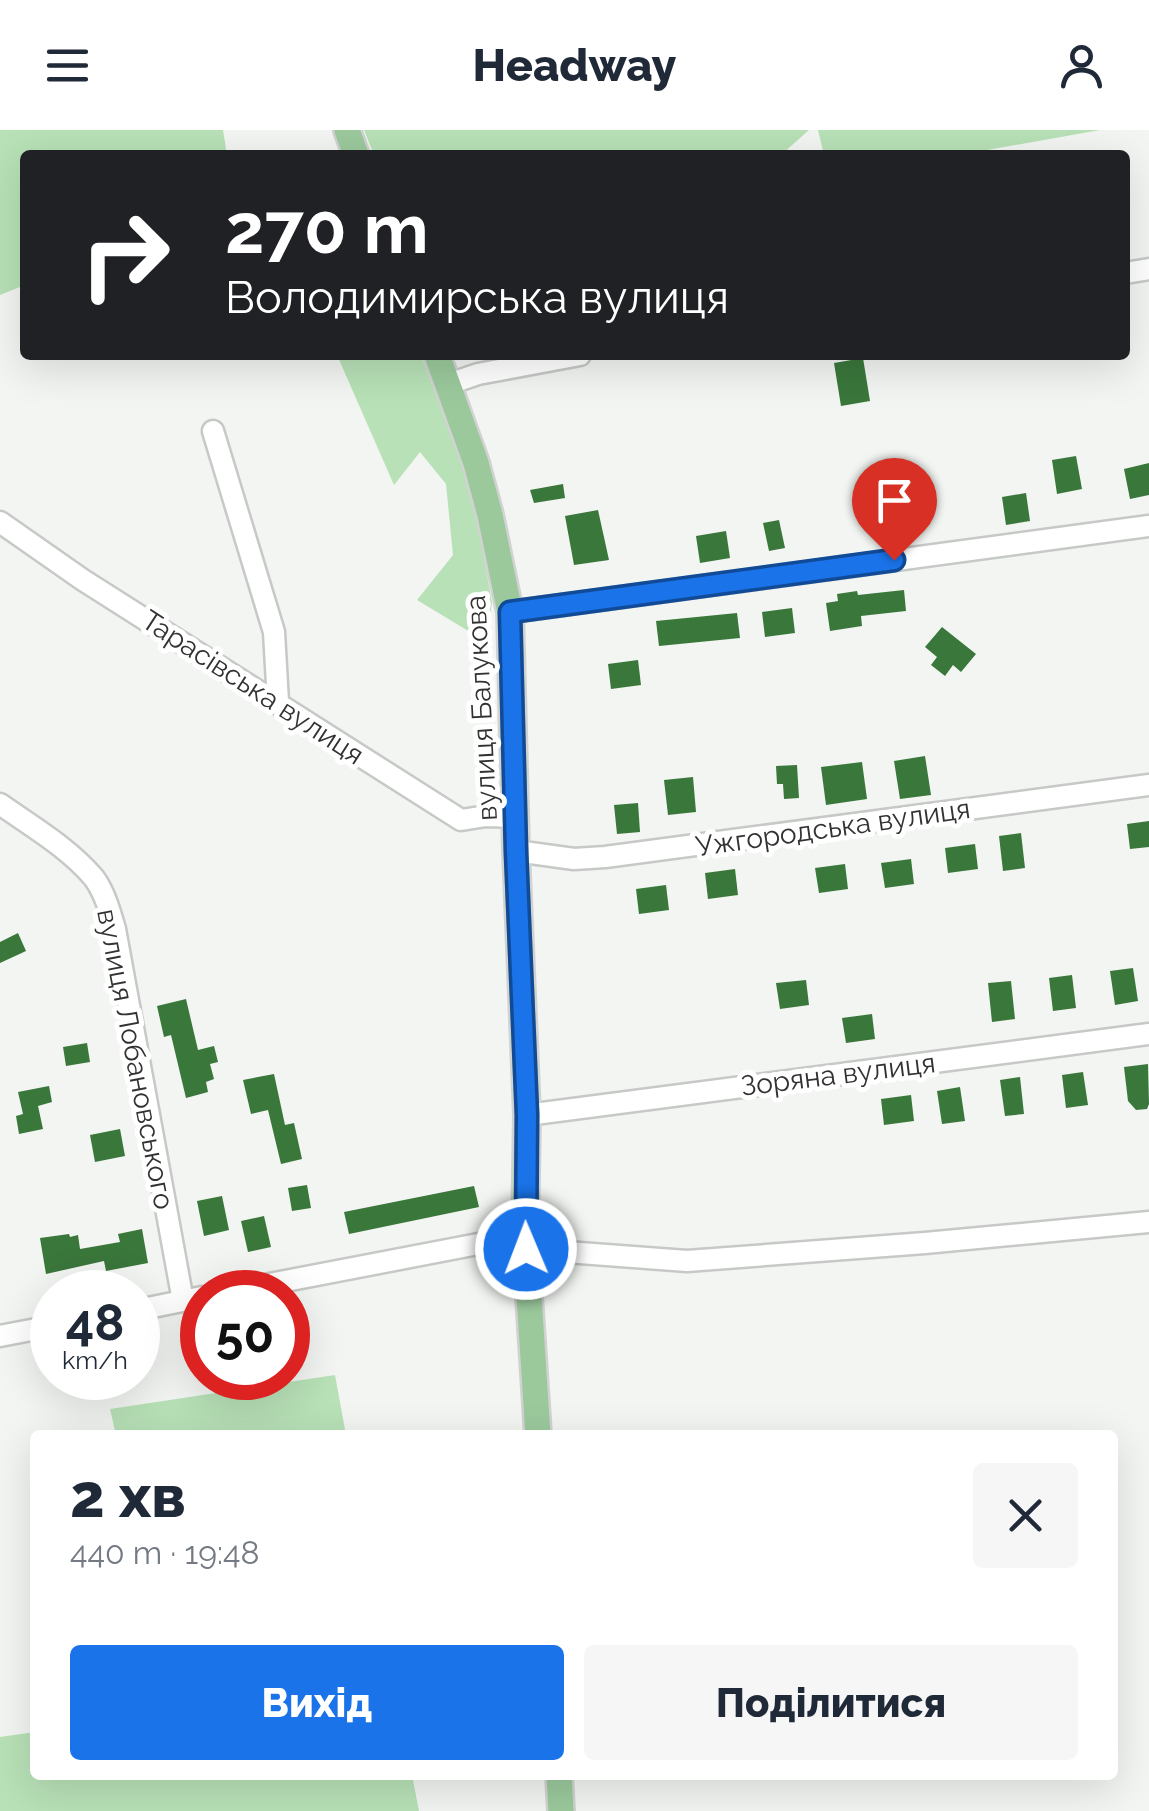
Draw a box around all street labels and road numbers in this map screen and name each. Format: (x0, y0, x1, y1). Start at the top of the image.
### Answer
street label: вулиця Балукова (459, 594, 504, 822)
street label: Тарасівська вулиця (136, 603, 370, 771)
street label: Ужгородська вулиця (694, 792, 972, 863)
street label: вулиця Лобановського (90, 906, 181, 1212)
street label: Зоряна вулиця (739, 1046, 937, 1103)

